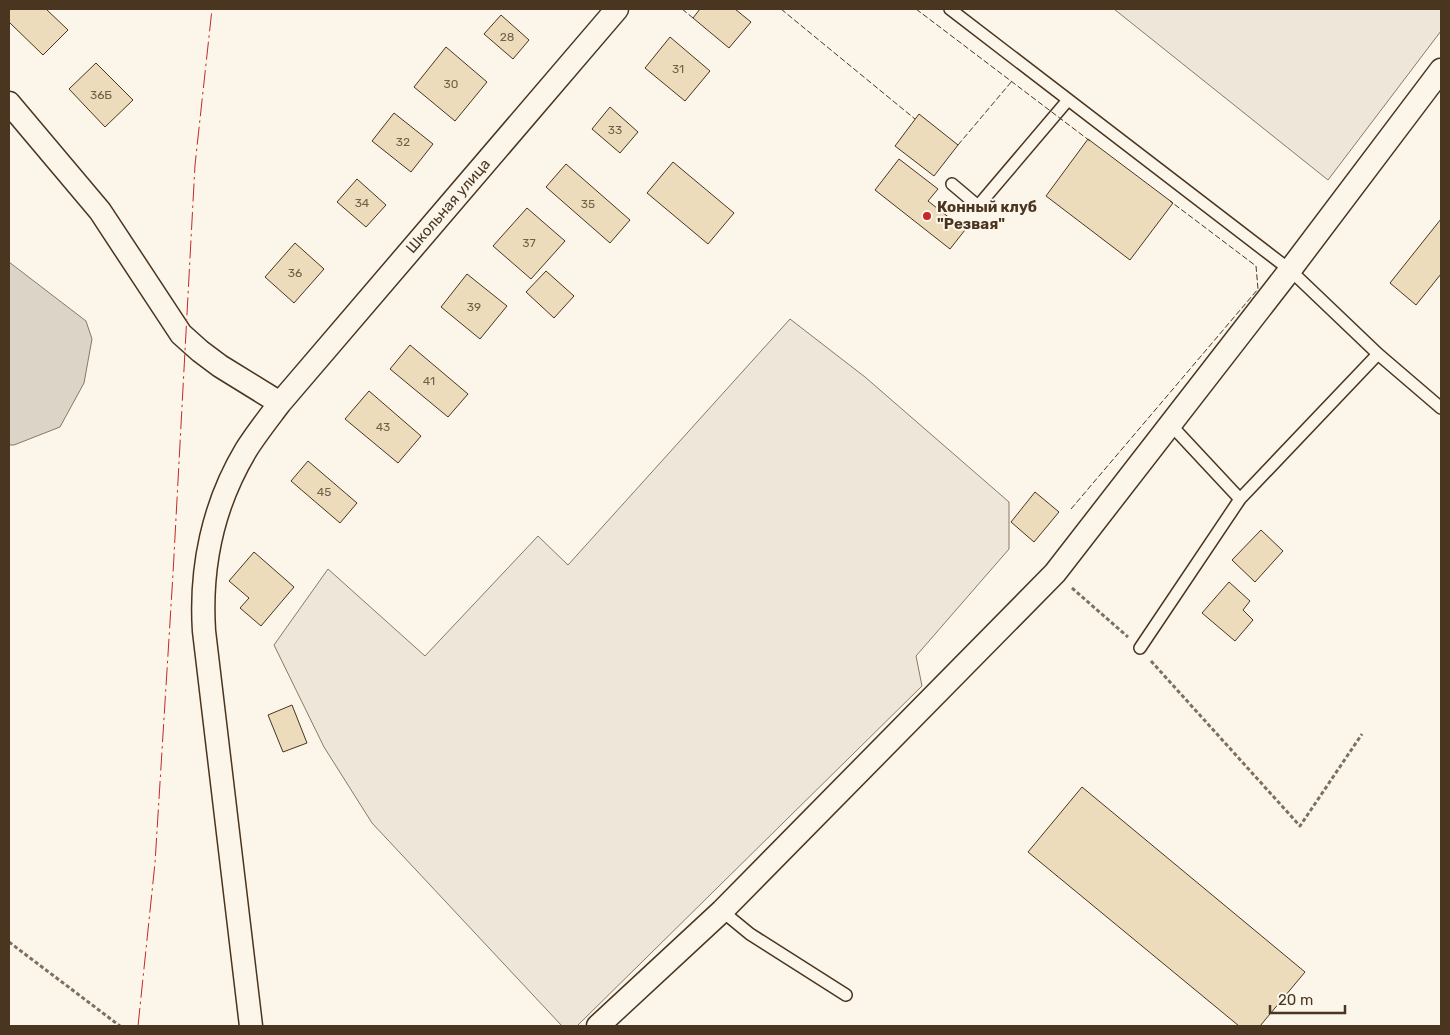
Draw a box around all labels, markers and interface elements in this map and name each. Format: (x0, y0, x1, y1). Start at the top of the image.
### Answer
house number: 28 (500, 30, 514, 44)
house number: 31 (672, 62, 684, 76)
house number: 30 (444, 77, 458, 91)
house number: 36Б (90, 88, 112, 102)
house number: 33 (608, 123, 622, 137)
house number: 32 (396, 135, 410, 149)
street label: Школьная улица (402, 155, 494, 257)
house number: 34 (355, 196, 370, 210)
house number: 35 (581, 197, 595, 211)
place label: Конный клуб "Резвая" (937, 198, 1037, 233)
marker: Конный клуб "Резвая" (921, 210, 933, 222)
house number: 37 (522, 236, 536, 250)
house number: 36 (288, 266, 302, 280)
house number: 39 (467, 300, 481, 314)
house number: 41 (423, 374, 435, 388)
house number: 43 (376, 420, 390, 434)
house number: 45 (317, 485, 331, 499)
scale bar (1270, 982, 1345, 1014)
text: 20 m (1278, 991, 1313, 1009)

